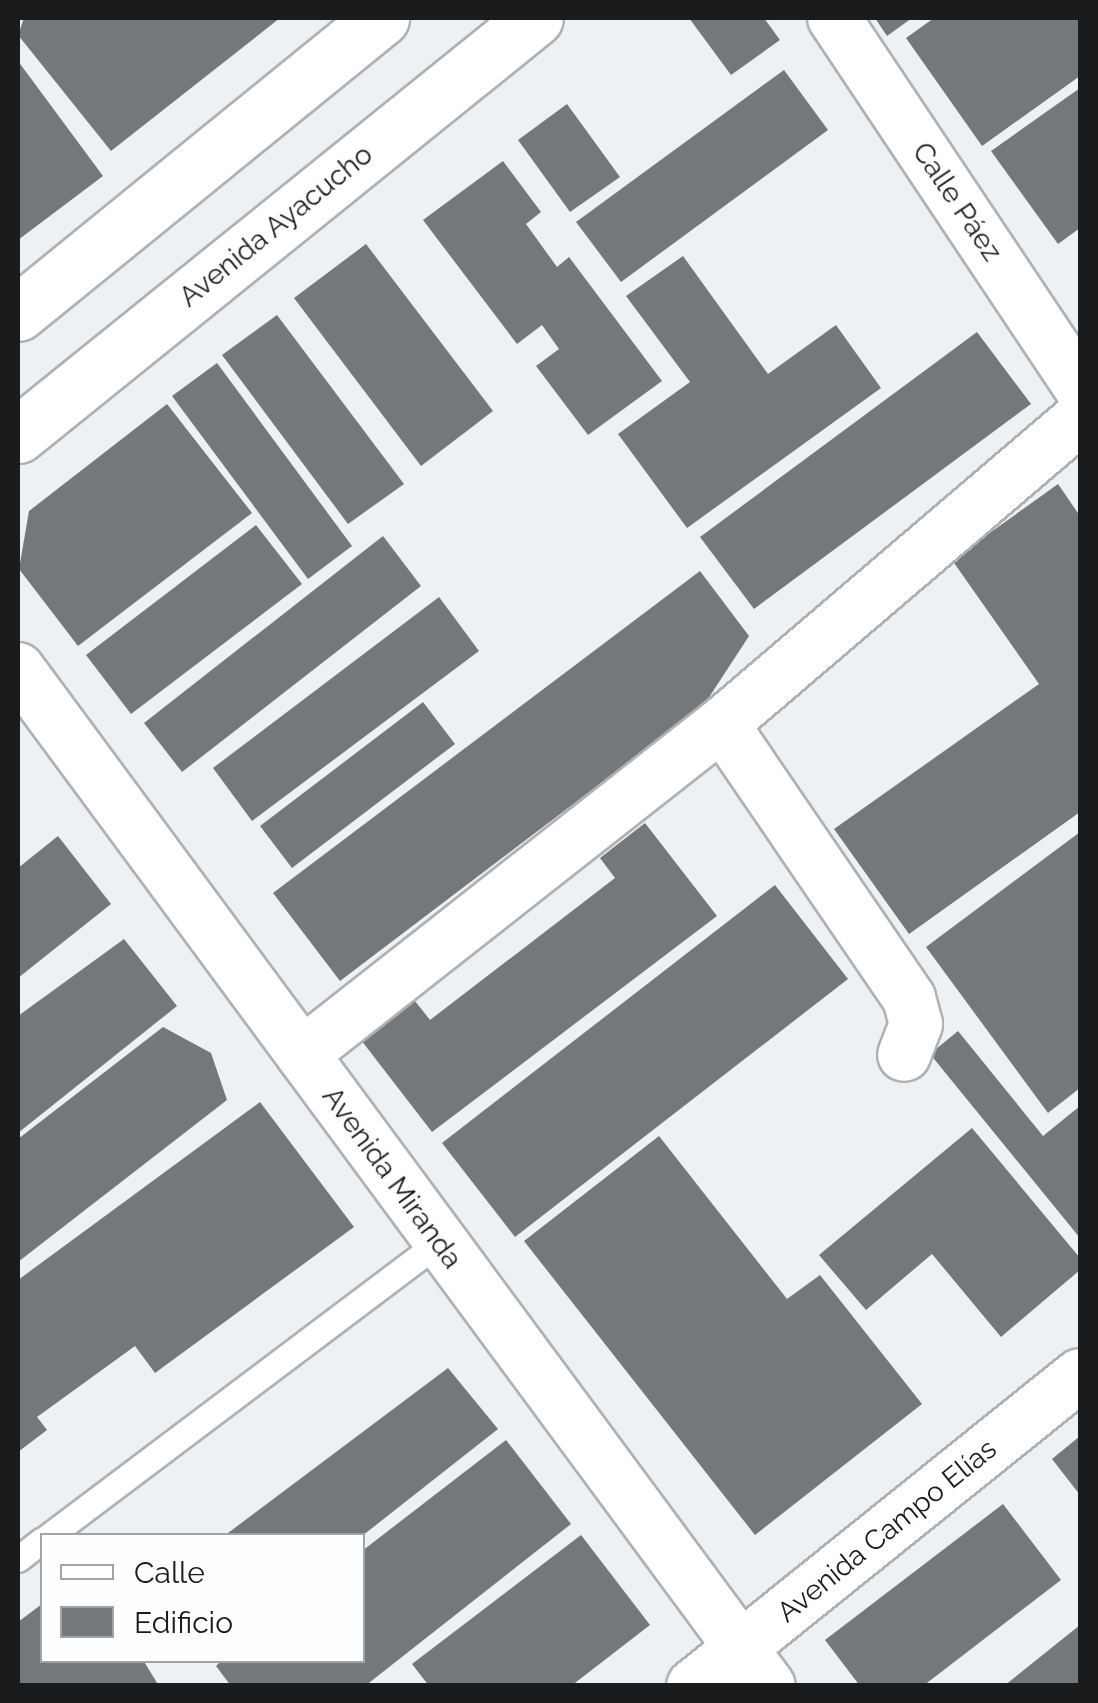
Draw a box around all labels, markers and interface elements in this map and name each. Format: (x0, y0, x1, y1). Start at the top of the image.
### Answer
street label: Calle Páez (905, 136, 1009, 268)
street label: Avenida Ayacucho (172, 138, 380, 314)
street label: Avenida Miranda (315, 1081, 469, 1275)
street label: Avenida Campo Elías (771, 1432, 1003, 1630)
legend (40, 1533, 365, 1663)
text: Calle (134, 1555, 205, 1590)
text: Edificio (134, 1605, 233, 1640)

